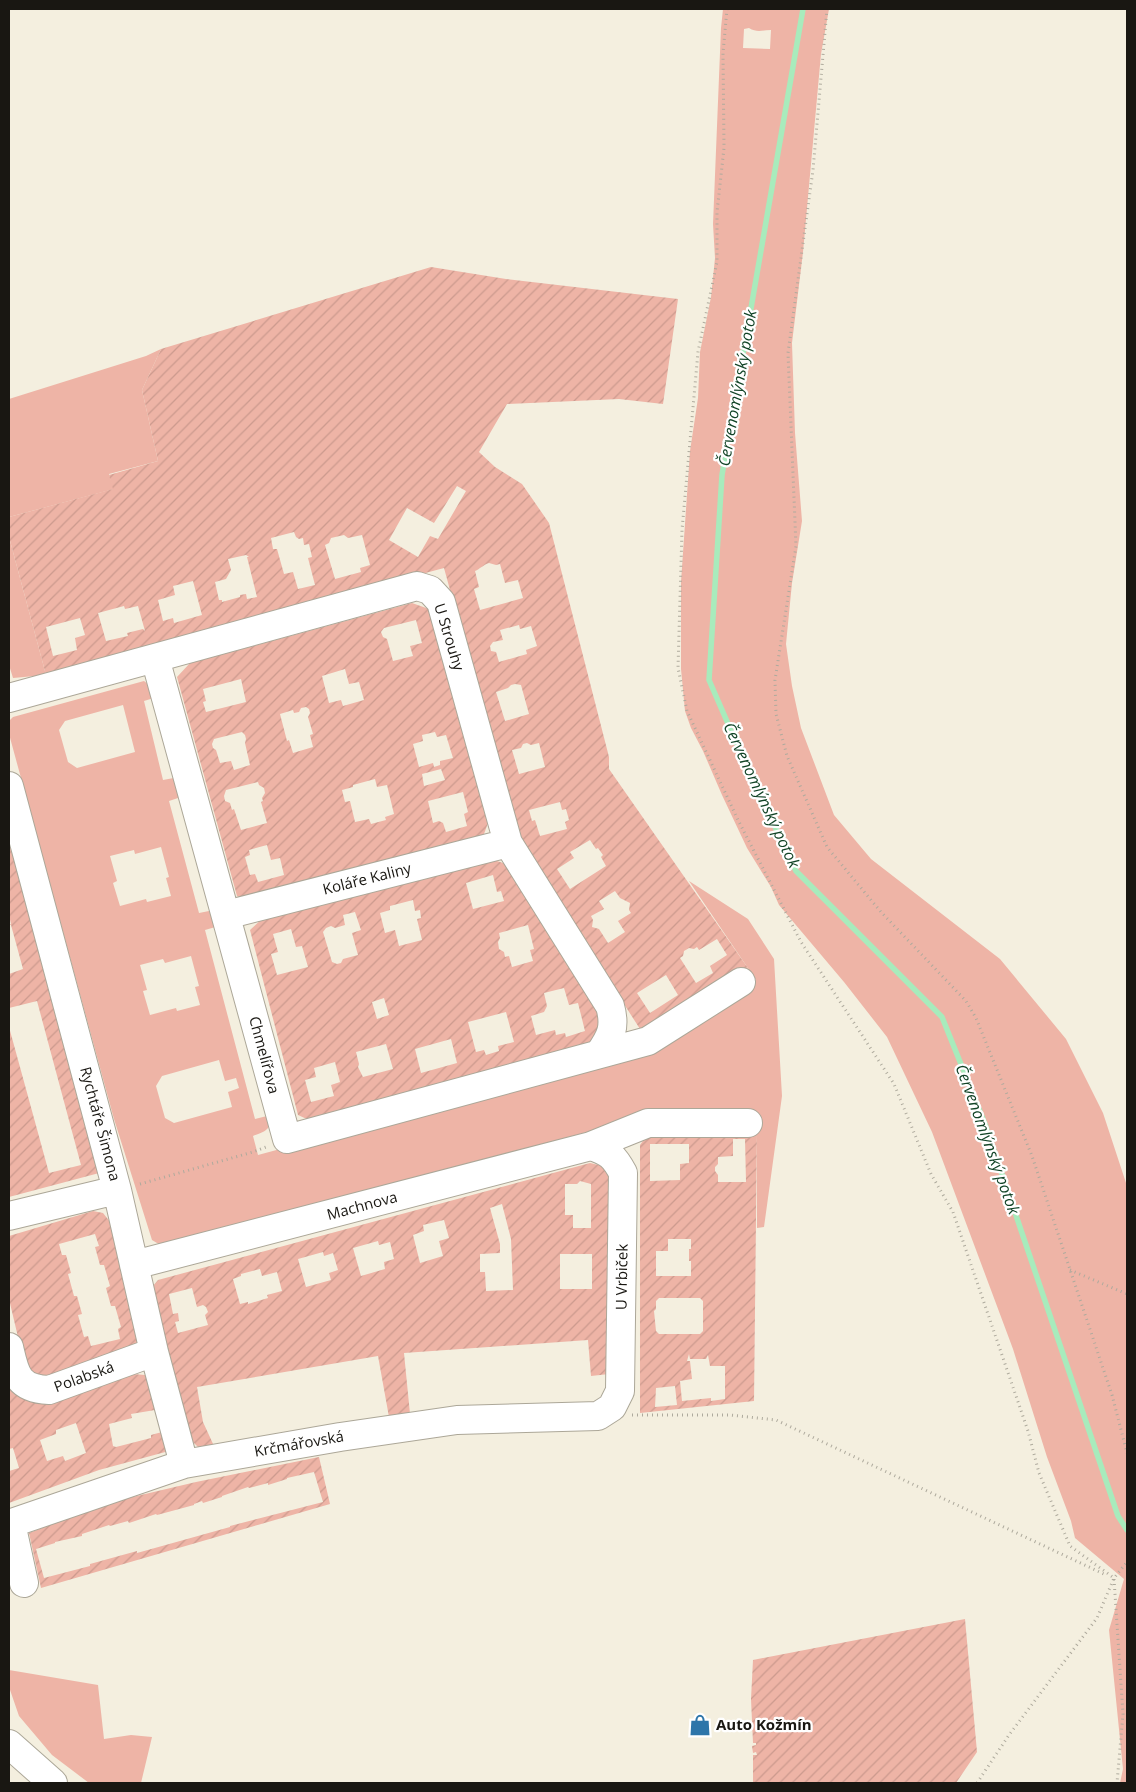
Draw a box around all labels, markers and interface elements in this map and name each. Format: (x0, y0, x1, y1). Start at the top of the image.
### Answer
water label: Červenomlýnský potok (712, 307, 762, 468)
street label: U Strouhy (430, 601, 470, 673)
water label: Červenomlýnský potok (719, 719, 806, 873)
street label: Koláře Kaliny (320, 857, 414, 899)
street label: Chmelířova (245, 1014, 285, 1096)
water label: Červenomlýnský potok (951, 1061, 1026, 1218)
street label: Rychtáře Šimona (76, 1064, 126, 1183)
street label: Machnova (324, 1186, 399, 1224)
street label: U Vrbiček (610, 1244, 632, 1310)
street label: Polabská (51, 1356, 117, 1396)
street label: Krčmářovská (252, 1425, 345, 1461)
shop icon: Auto Kožmín (687, 1712, 713, 1738)
place label: Auto Kožmín (716, 1714, 812, 1734)

